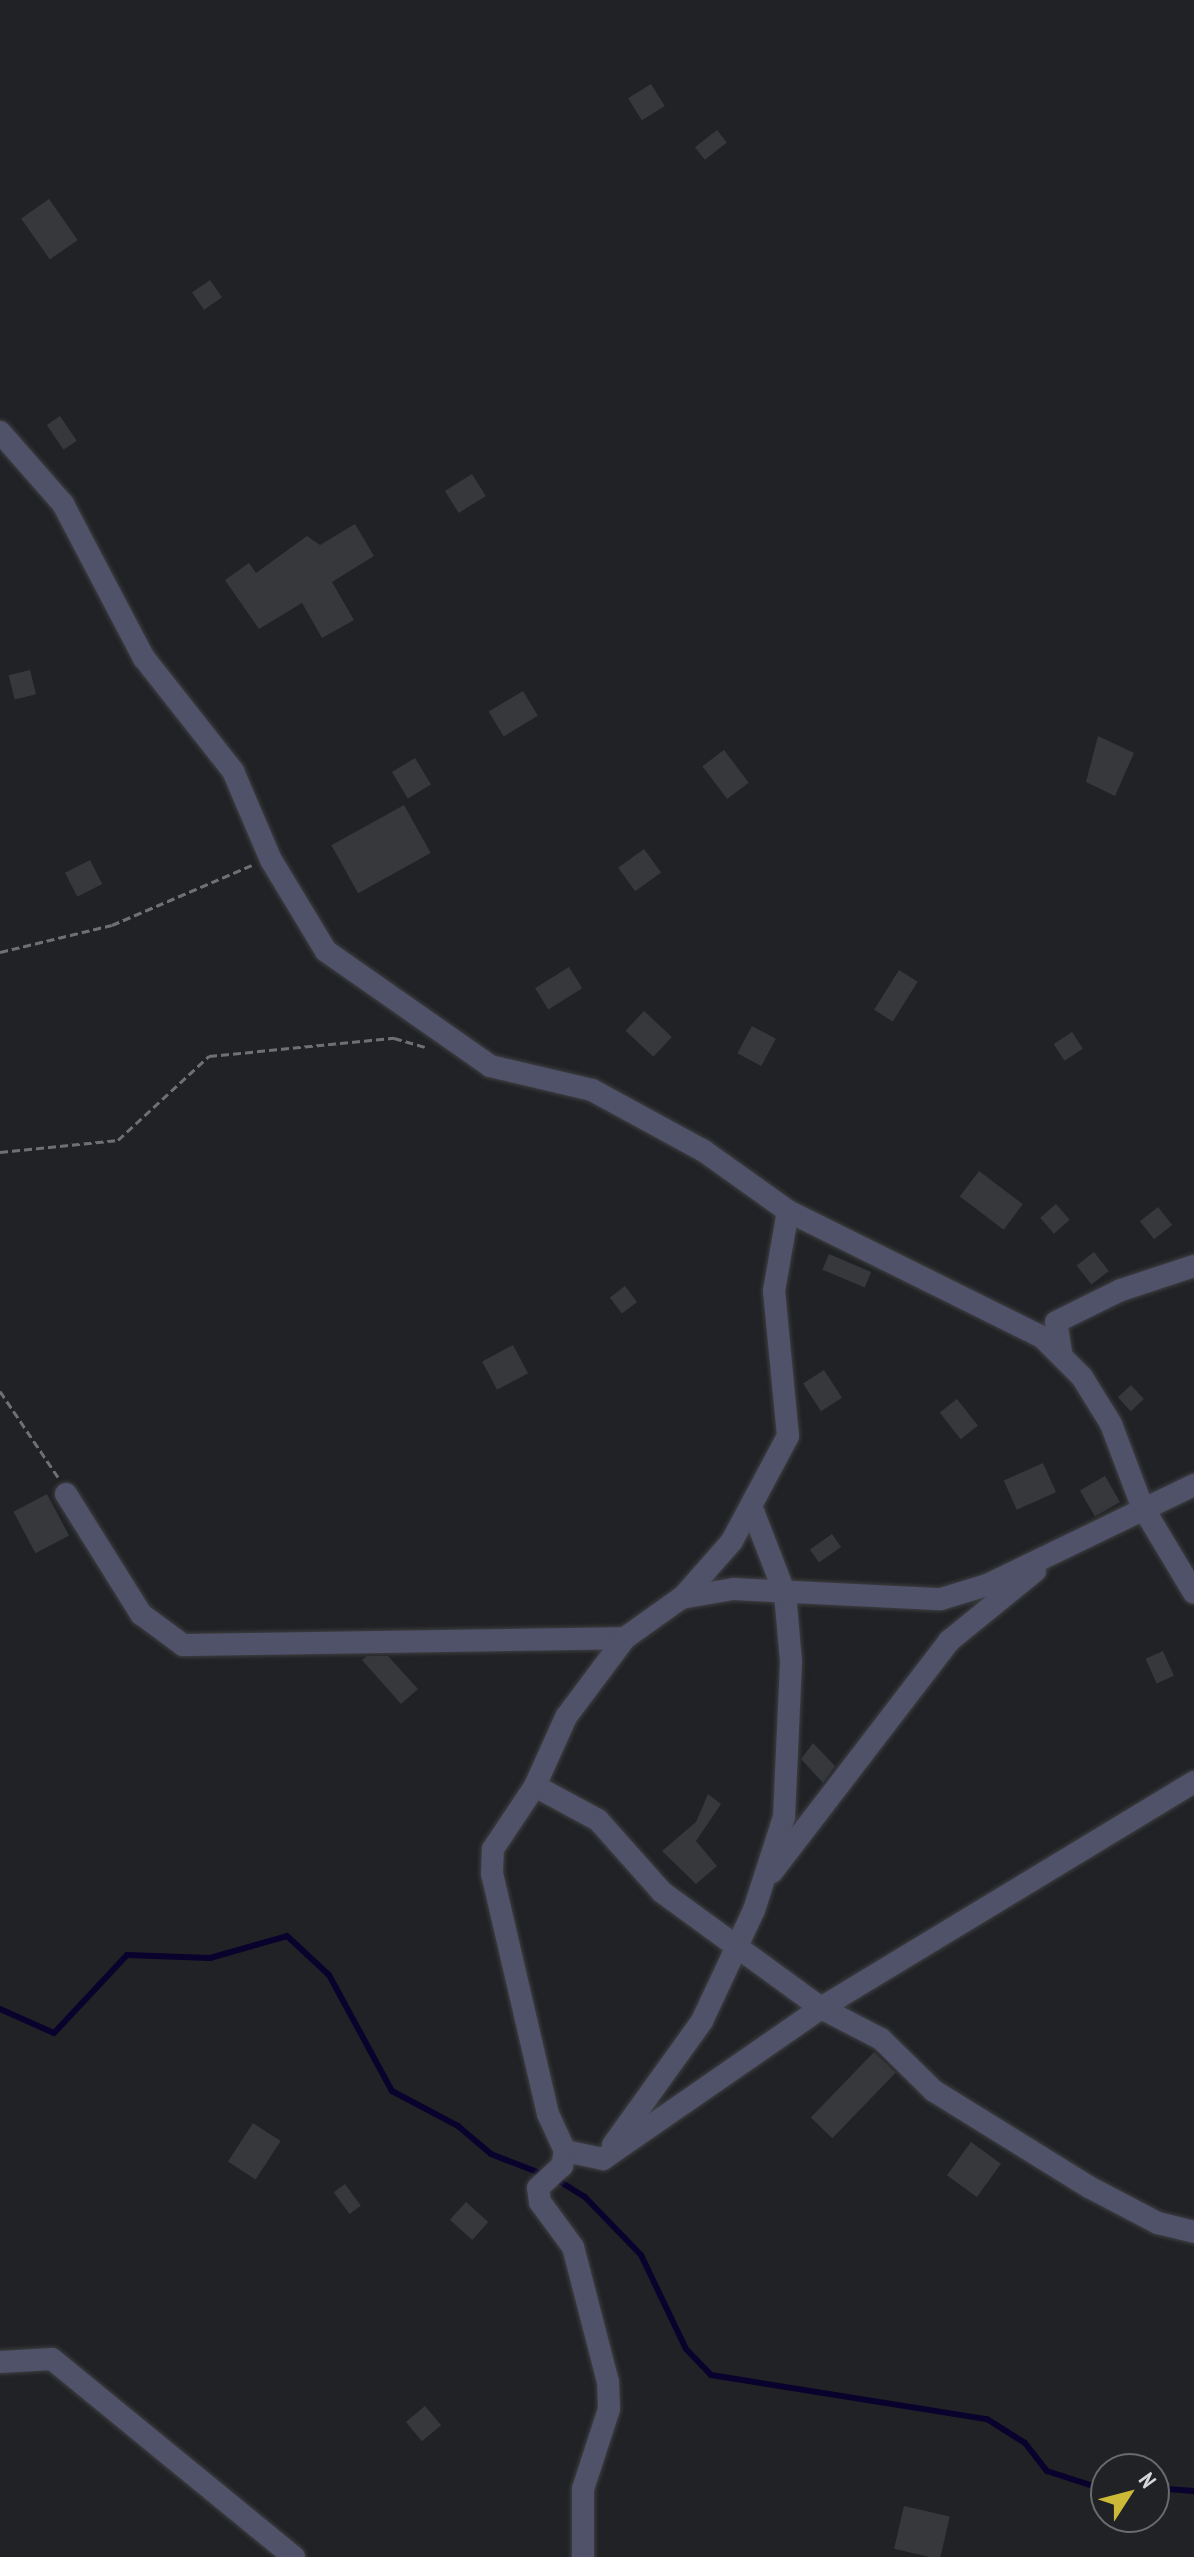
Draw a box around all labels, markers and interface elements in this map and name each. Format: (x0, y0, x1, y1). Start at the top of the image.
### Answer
north arrow (1090, 2453, 1170, 2533)
text: N (1133, 2467, 1163, 2493)

